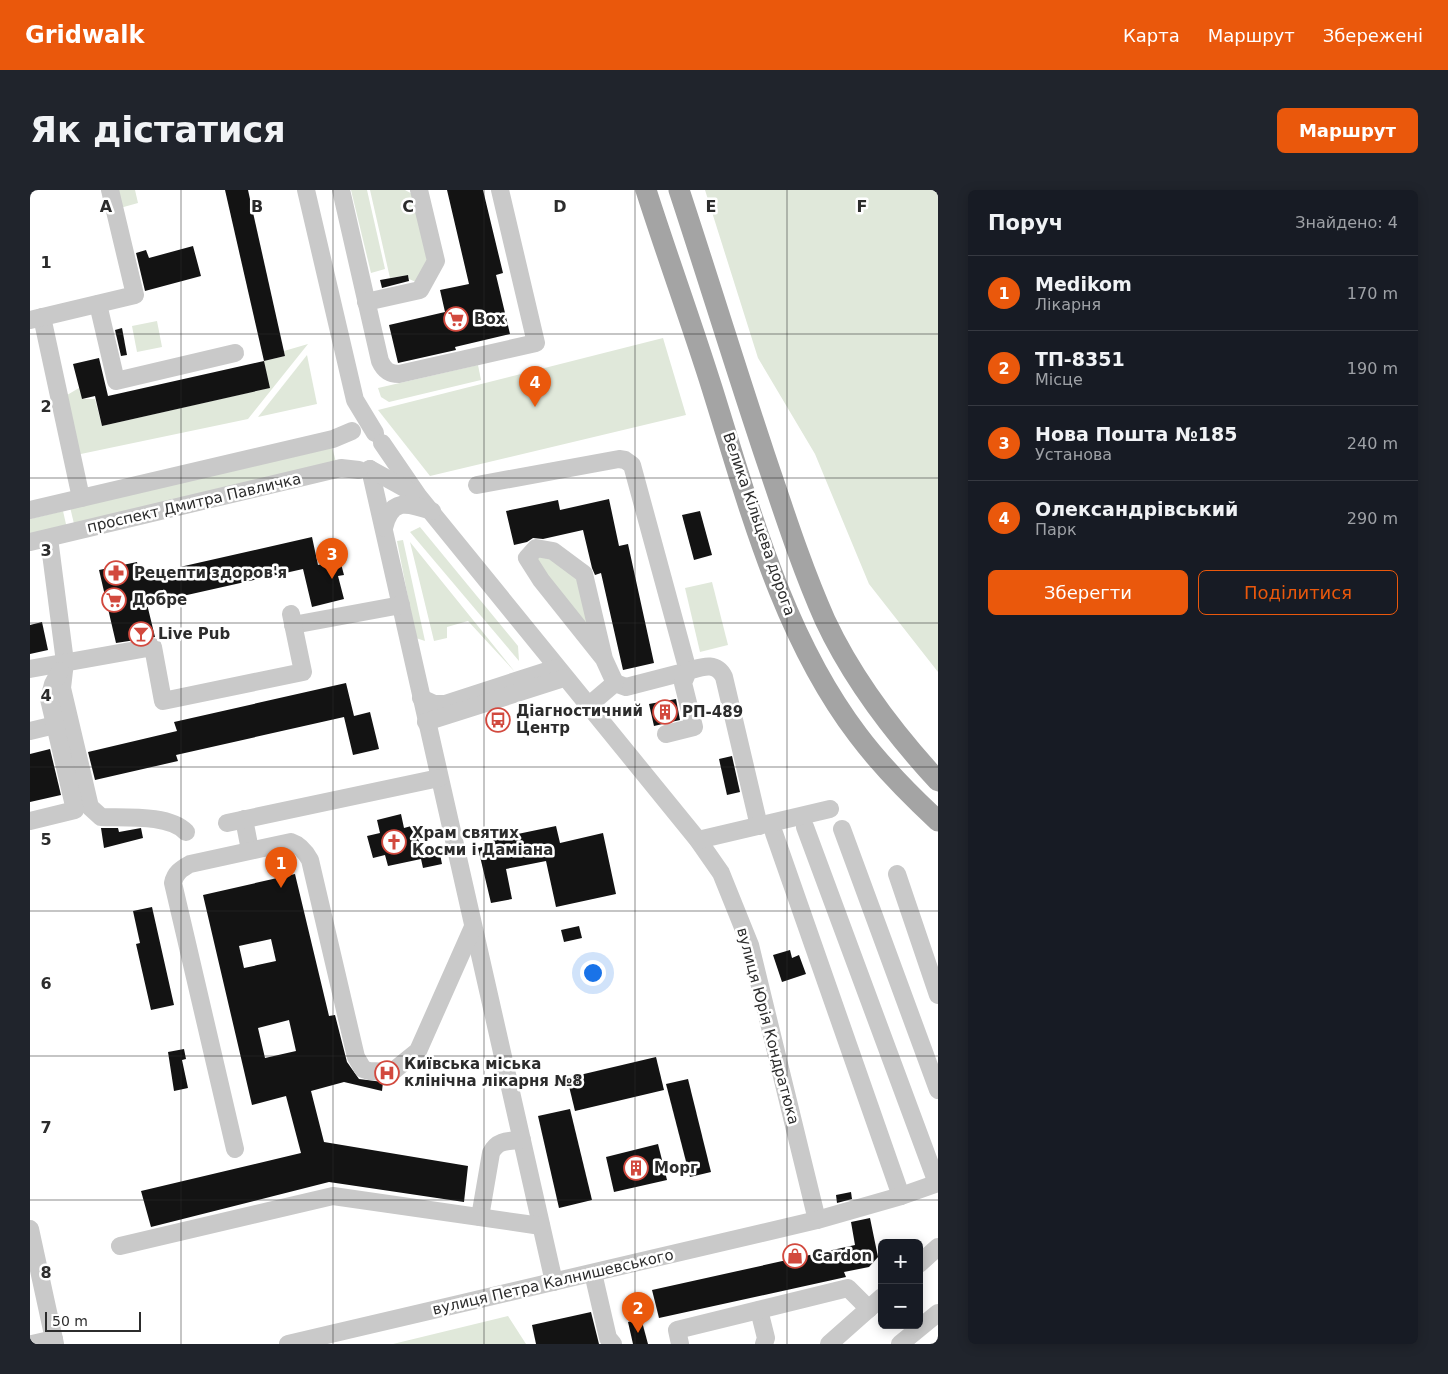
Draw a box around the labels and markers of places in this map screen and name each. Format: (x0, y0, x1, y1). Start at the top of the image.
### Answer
supermarket icon: Box (443, 306, 469, 332)
place label: Box (474, 310, 506, 328)
pin: 4 (519, 366, 551, 407)
pin: 3 (316, 538, 348, 579)
pharmacy icon: Рецепти здоров'я (103, 560, 129, 586)
place label: Рецепти здоров'я (134, 564, 287, 582)
supermarket icon: Добре (101, 587, 127, 613)
place label: Добре (132, 591, 187, 609)
bar icon: Live Pub (128, 621, 154, 647)
place label: Live Pub (158, 625, 231, 643)
building icon: РП-489 (652, 699, 678, 725)
place label: Діагностичний Центр (516, 702, 643, 737)
place label: РП-489 (682, 703, 743, 721)
bus stop icon: Діагностичний Центр (485, 707, 511, 733)
place label: Храм святих Косми і Даміана (412, 824, 553, 859)
church icon: Храм святих Косми і Даміана (381, 829, 407, 855)
pin: 1 (265, 847, 297, 888)
place label: Київська міська клінічна лікарня №8 (404, 1055, 583, 1090)
hospital icon: Київська міська клінічна лікарня №8 (374, 1060, 400, 1086)
building icon: Морг (623, 1155, 649, 1181)
place label: Морг (654, 1159, 698, 1177)
shop icon: Cardon (782, 1243, 808, 1269)
place label: Cardon (812, 1247, 872, 1265)
pin: 2 (622, 1292, 654, 1333)

